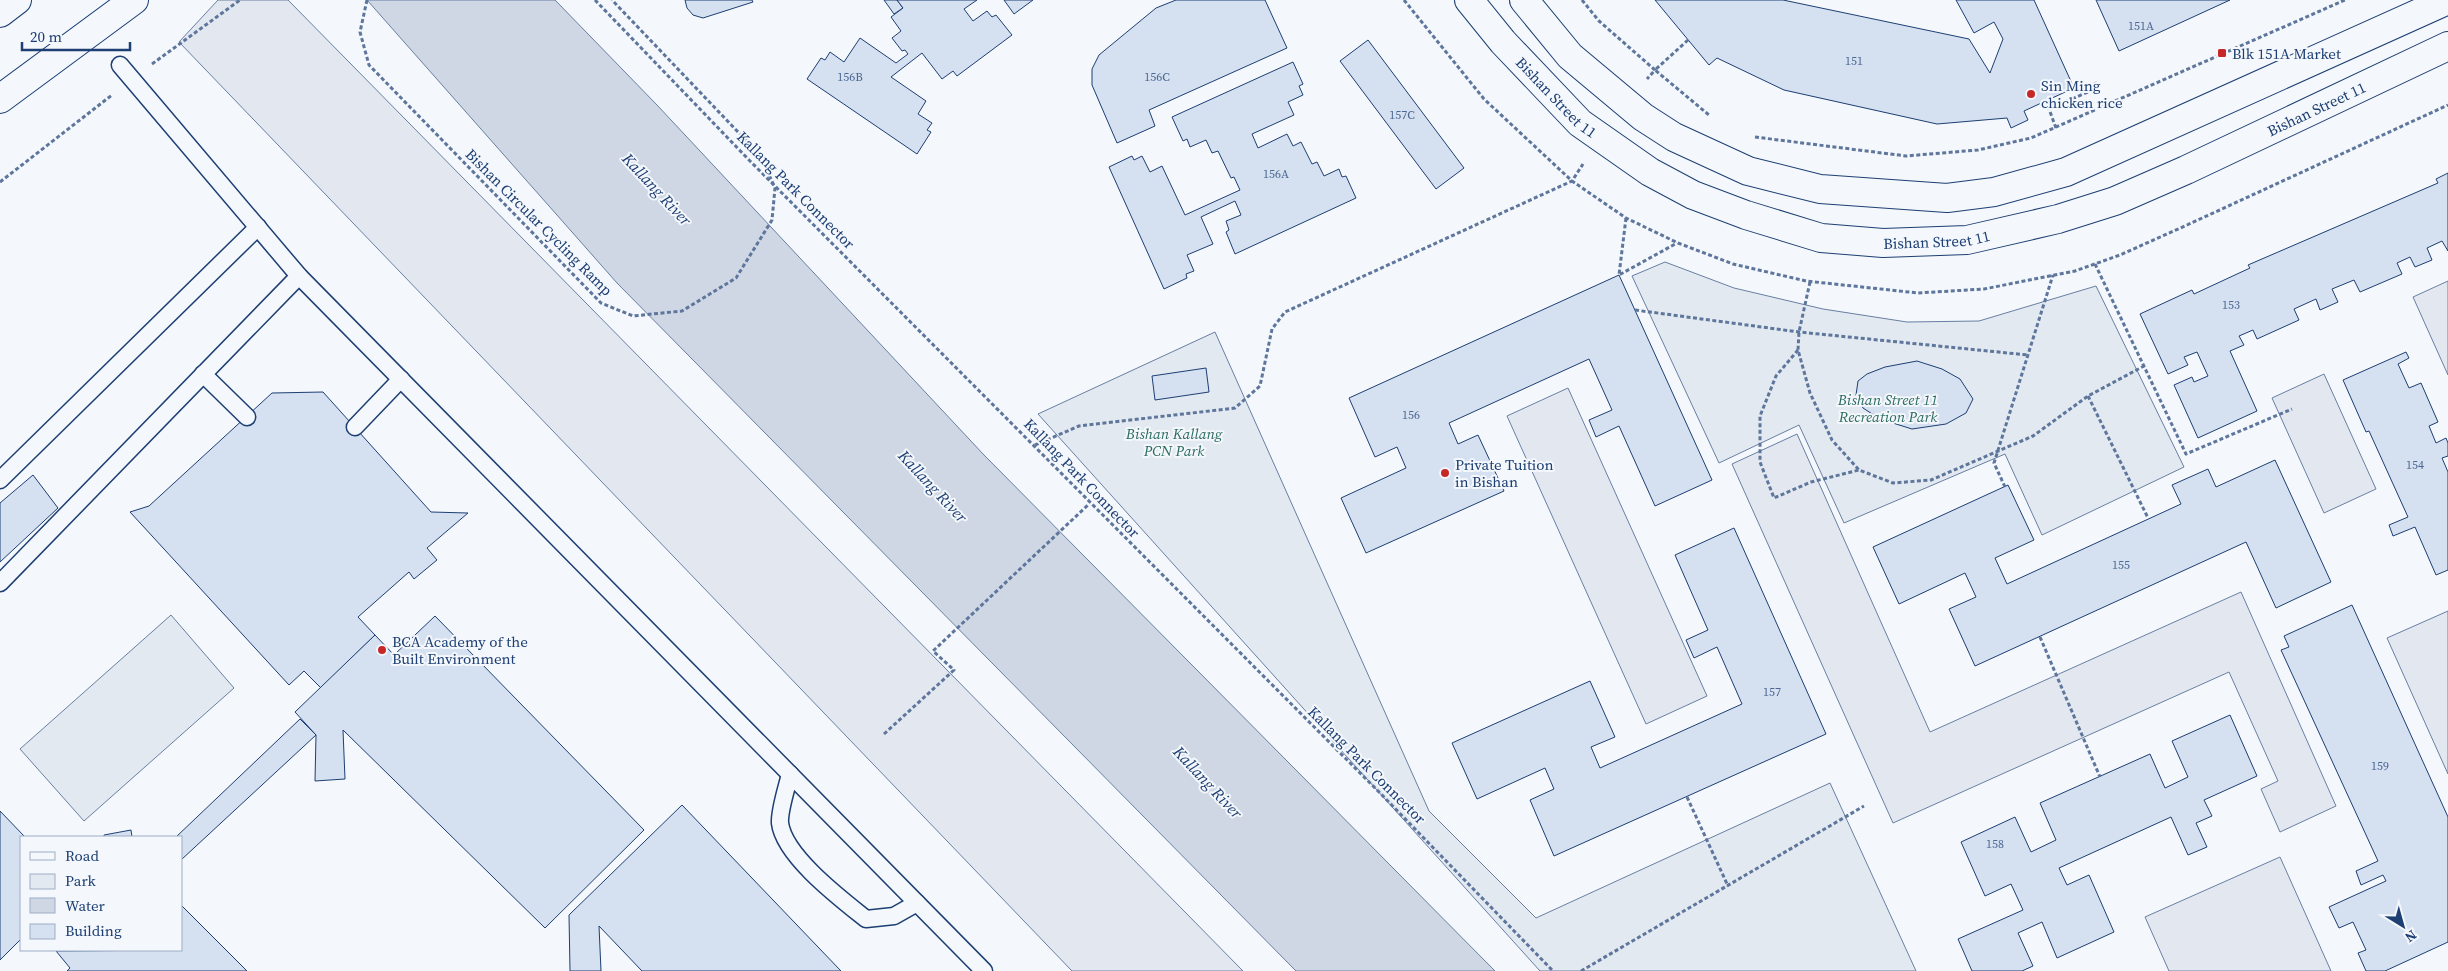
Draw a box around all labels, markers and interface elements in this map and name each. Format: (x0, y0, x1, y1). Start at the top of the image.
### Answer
house number: 151A (2128, 18, 2154, 34)
scale bar (22, 20, 130, 52)
text: 20 m (30, 26, 62, 47)
place label: Blk 151A Market (2232, 43, 2341, 64)
marker: Blk 151A Market (2216, 47, 2228, 59)
street label: Bishan Street 11 (1512, 52, 1601, 142)
house number: 151 (1845, 53, 1863, 69)
house number: 156B (837, 69, 863, 85)
house number: 156C (1144, 69, 1170, 85)
place label: Sin Ming chicken rice (2041, 75, 2123, 113)
street label: Bishan Street 11 (2263, 76, 2369, 141)
marker: Sin Ming chicken rice (2025, 88, 2037, 100)
house number: 157C (1389, 107, 1415, 123)
street label: Kallang Park Connector (732, 126, 860, 254)
street label: Bishan Circular Cycling Ramp (461, 144, 617, 300)
water label: Kallang River (617, 147, 697, 231)
house number: 156A (1263, 166, 1289, 182)
street label: Bishan Street 11 (1883, 225, 1992, 253)
house number: 153 (2222, 297, 2240, 313)
park label: Bishan Street 11 Recreation Park (1837, 389, 1938, 427)
house number: 156 (1402, 407, 1420, 423)
street label: Kallang Park Connector (1019, 414, 1145, 543)
park label: Bishan Kallang PCN Park (1125, 423, 1223, 461)
water label: Kallang River (893, 444, 973, 528)
place label: Private Tuition in Bishan (1455, 454, 1554, 492)
house number: 154 (2406, 457, 2424, 473)
marker: Private Tuition in Bishan (1439, 467, 1451, 479)
house number: 155 (2112, 557, 2130, 573)
place label: BCA Academy of the Built Environment (392, 631, 528, 669)
marker: BCA Academy of the Built Environment (376, 644, 388, 656)
house number: 157 (1763, 684, 1781, 700)
street label: Kallang Park Connector (1303, 701, 1431, 829)
water label: Kallang River (1168, 740, 1248, 824)
house number: 159 (2371, 758, 2389, 774)
legend (20, 836, 182, 951)
house number: 158 (1986, 836, 2004, 852)
text: Road (65, 845, 99, 866)
text: Park (65, 870, 97, 891)
text: Water (65, 895, 106, 916)
north arrow (2378, 901, 2428, 951)
text: Building (65, 920, 122, 941)
text: N (2401, 925, 2421, 947)

